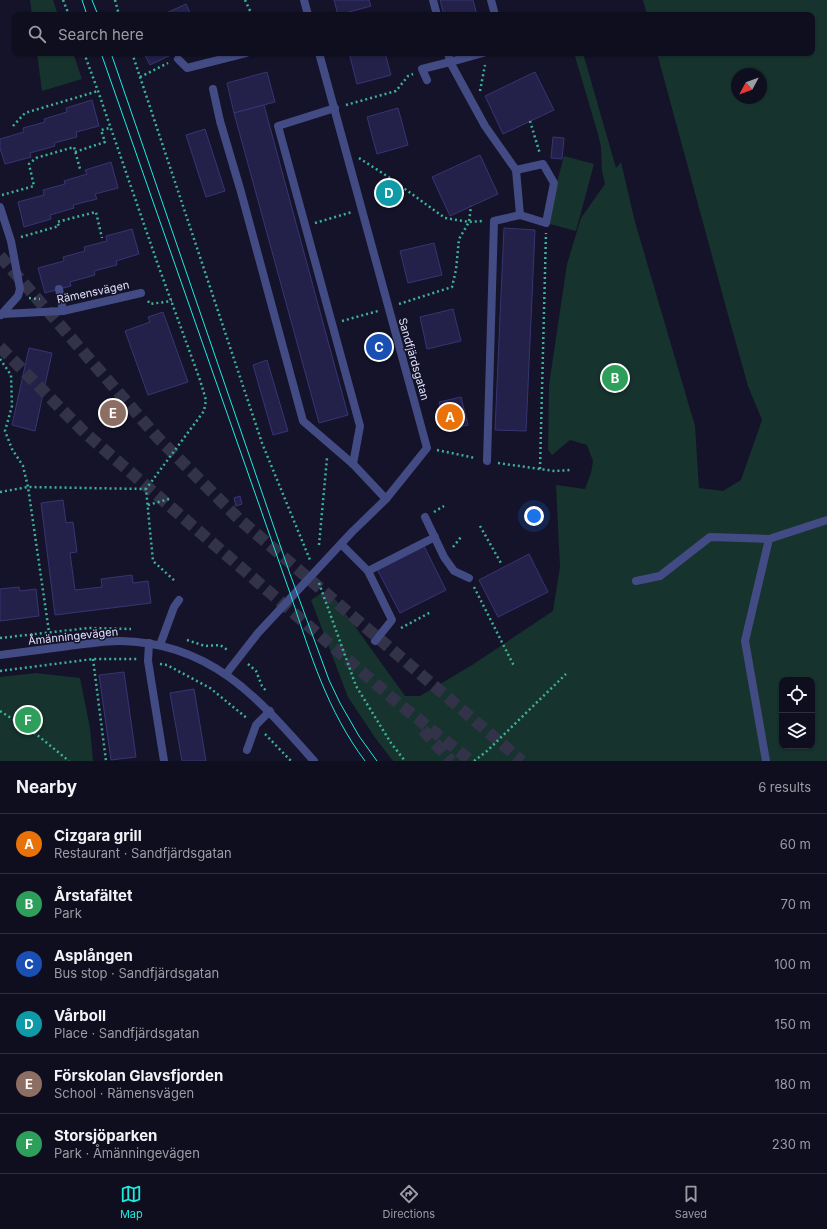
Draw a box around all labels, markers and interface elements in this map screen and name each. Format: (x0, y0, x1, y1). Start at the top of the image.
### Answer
search box (12, 12, 815, 56)
icon: search (26, 23, 48, 45)
text: Search here (58, 25, 144, 44)
north arrow (731, 68, 767, 104)
pin: D (376, 178, 402, 208)
street label: Rämensvägen (56, 278, 130, 306)
street label: Sandfjärdsgatan (396, 316, 432, 402)
pin: C (366, 332, 392, 362)
pin: B (602, 363, 628, 393)
pin: E (100, 398, 126, 428)
pin: A (437, 402, 463, 432)
your location (524, 506, 544, 526)
street label: Åmänningevägen (27, 624, 119, 648)
map controls (779, 677, 815, 749)
button: locate (779, 677, 815, 713)
pin: F (15, 705, 41, 735)
button: layers (779, 713, 815, 749)
text: Nearby (16, 777, 77, 797)
text: 6 results (758, 779, 811, 795)
text: Cizgara grill (54, 826, 142, 845)
text: A (24, 836, 34, 852)
text: 60 m (780, 836, 811, 852)
text: Restaurant · Sandfjärdsgatan (54, 845, 232, 861)
text: Årstafältet (54, 886, 132, 905)
text: B (25, 896, 33, 912)
text: 70 m (781, 896, 811, 912)
text: Park (54, 905, 82, 921)
text: Asplången (54, 946, 133, 965)
text: C (24, 956, 34, 972)
text: 100 m (774, 956, 811, 972)
text: Bus stop · Sandfjärdsgatan (54, 965, 219, 981)
text: Vårboll (54, 1006, 106, 1025)
text: D (24, 1016, 34, 1032)
text: 150 m (775, 1016, 811, 1032)
text: Place · Sandfjärdsgatan (54, 1025, 199, 1041)
text: Förskolan Glavsfjorden (54, 1066, 223, 1085)
text: E (25, 1076, 33, 1092)
text: 180 m (774, 1076, 811, 1092)
text: School · Rämensvägen (54, 1085, 194, 1101)
text: Storsjöparken (54, 1126, 157, 1145)
text: F (25, 1136, 33, 1152)
text: 230 m (772, 1136, 811, 1152)
text: Park · Åmänningevägen (54, 1145, 200, 1161)
tab: Map (120, 1183, 143, 1221)
tab: Directions (383, 1183, 435, 1221)
tab: Saved (675, 1183, 707, 1221)

